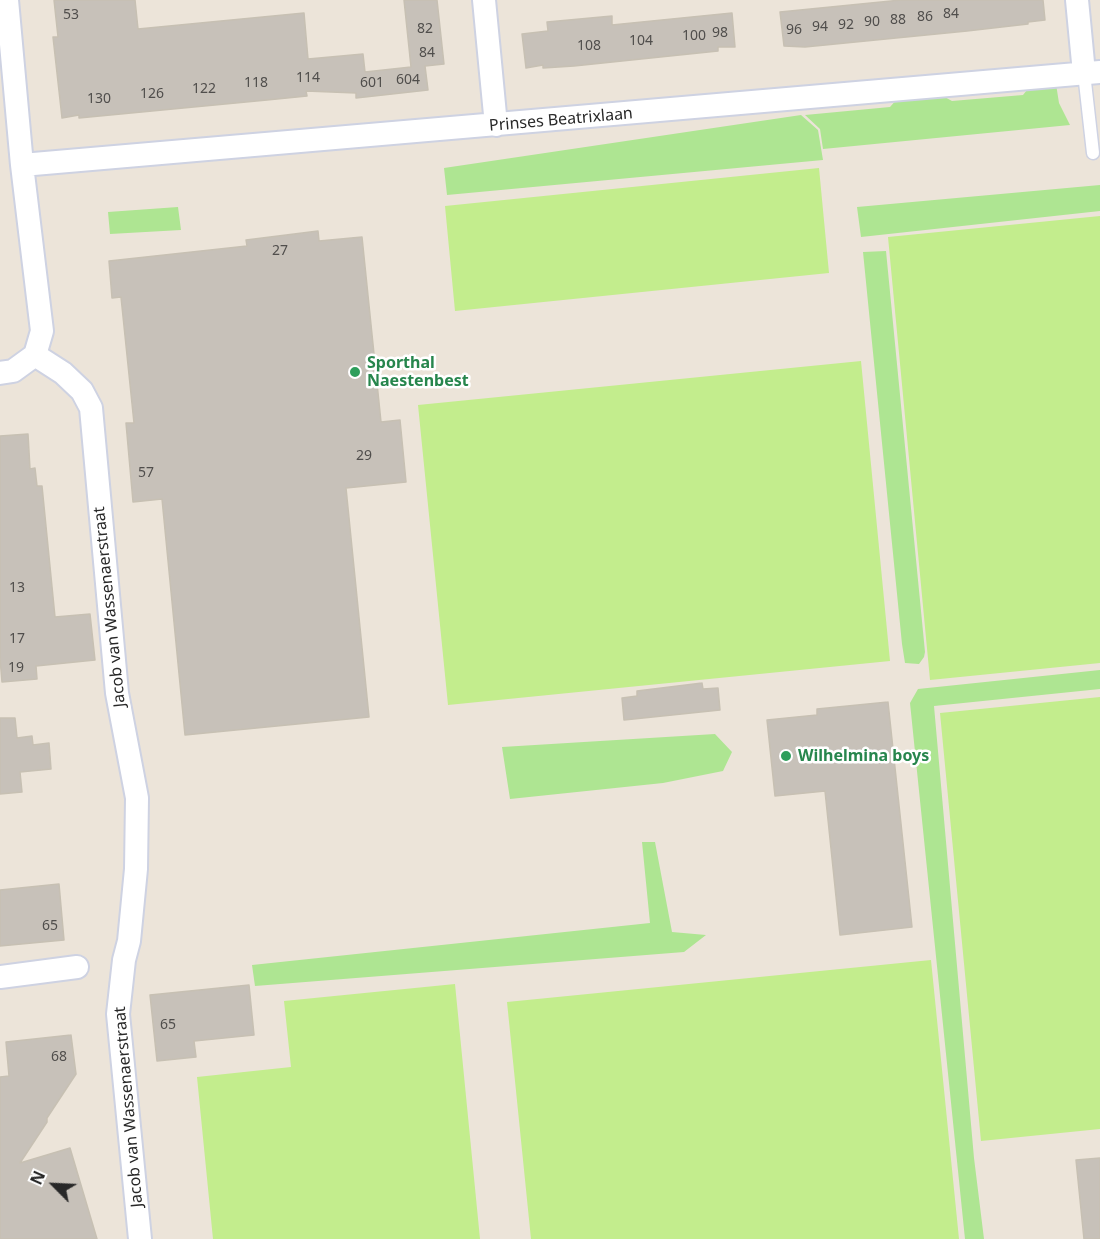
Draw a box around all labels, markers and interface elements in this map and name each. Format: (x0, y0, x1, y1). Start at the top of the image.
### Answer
house number: 84 (943, 6, 959, 22)
house number: 53 (63, 7, 79, 23)
house number: 86 (917, 9, 933, 25)
house number: 88 (890, 12, 906, 28)
house number: 90 (864, 14, 880, 30)
house number: 92 (838, 17, 854, 33)
house number: 94 (812, 19, 828, 35)
house number: 82 (417, 21, 433, 37)
house number: 96 (786, 22, 802, 38)
house number: 98 (712, 25, 728, 41)
house number: 100 (682, 28, 706, 44)
house number: 104 (629, 33, 653, 49)
house number: 108 (577, 38, 601, 54)
house number: 84 (419, 45, 435, 61)
house number: 114 (296, 70, 320, 86)
house number: 604 (396, 72, 420, 88)
house number: 118 (244, 75, 268, 91)
house number: 601 (360, 75, 384, 91)
house number: 122 (192, 81, 216, 97)
house number: 126 (140, 86, 164, 102)
house number: 130 (87, 91, 111, 107)
street label: Prinses Beatrixlaan (488, 104, 634, 136)
house number: 27 (272, 243, 288, 259)
place label: Sporthal Naestenbest (367, 353, 469, 391)
marker: Sporthal Naestenbest (348, 365, 362, 379)
house number: 29 (356, 448, 372, 464)
house number: 57 (138, 465, 154, 481)
street label: Jacob van Wassenaerstraat (90, 506, 130, 708)
house number: 13 (9, 580, 25, 596)
house number: 17 (9, 631, 25, 647)
house number: 19 (8, 660, 24, 676)
place label: Wilhelmina boys (798, 746, 929, 766)
marker: Wilhelmina boys (779, 749, 793, 763)
house number: 65 (42, 918, 58, 934)
street label: Jacob van Wassenaerstraat (111, 1006, 147, 1208)
house number: 65 (160, 1017, 176, 1033)
house number: 68 (51, 1049, 67, 1065)
north arrow (24, 1155, 84, 1215)
text: N (25, 1167, 50, 1188)

